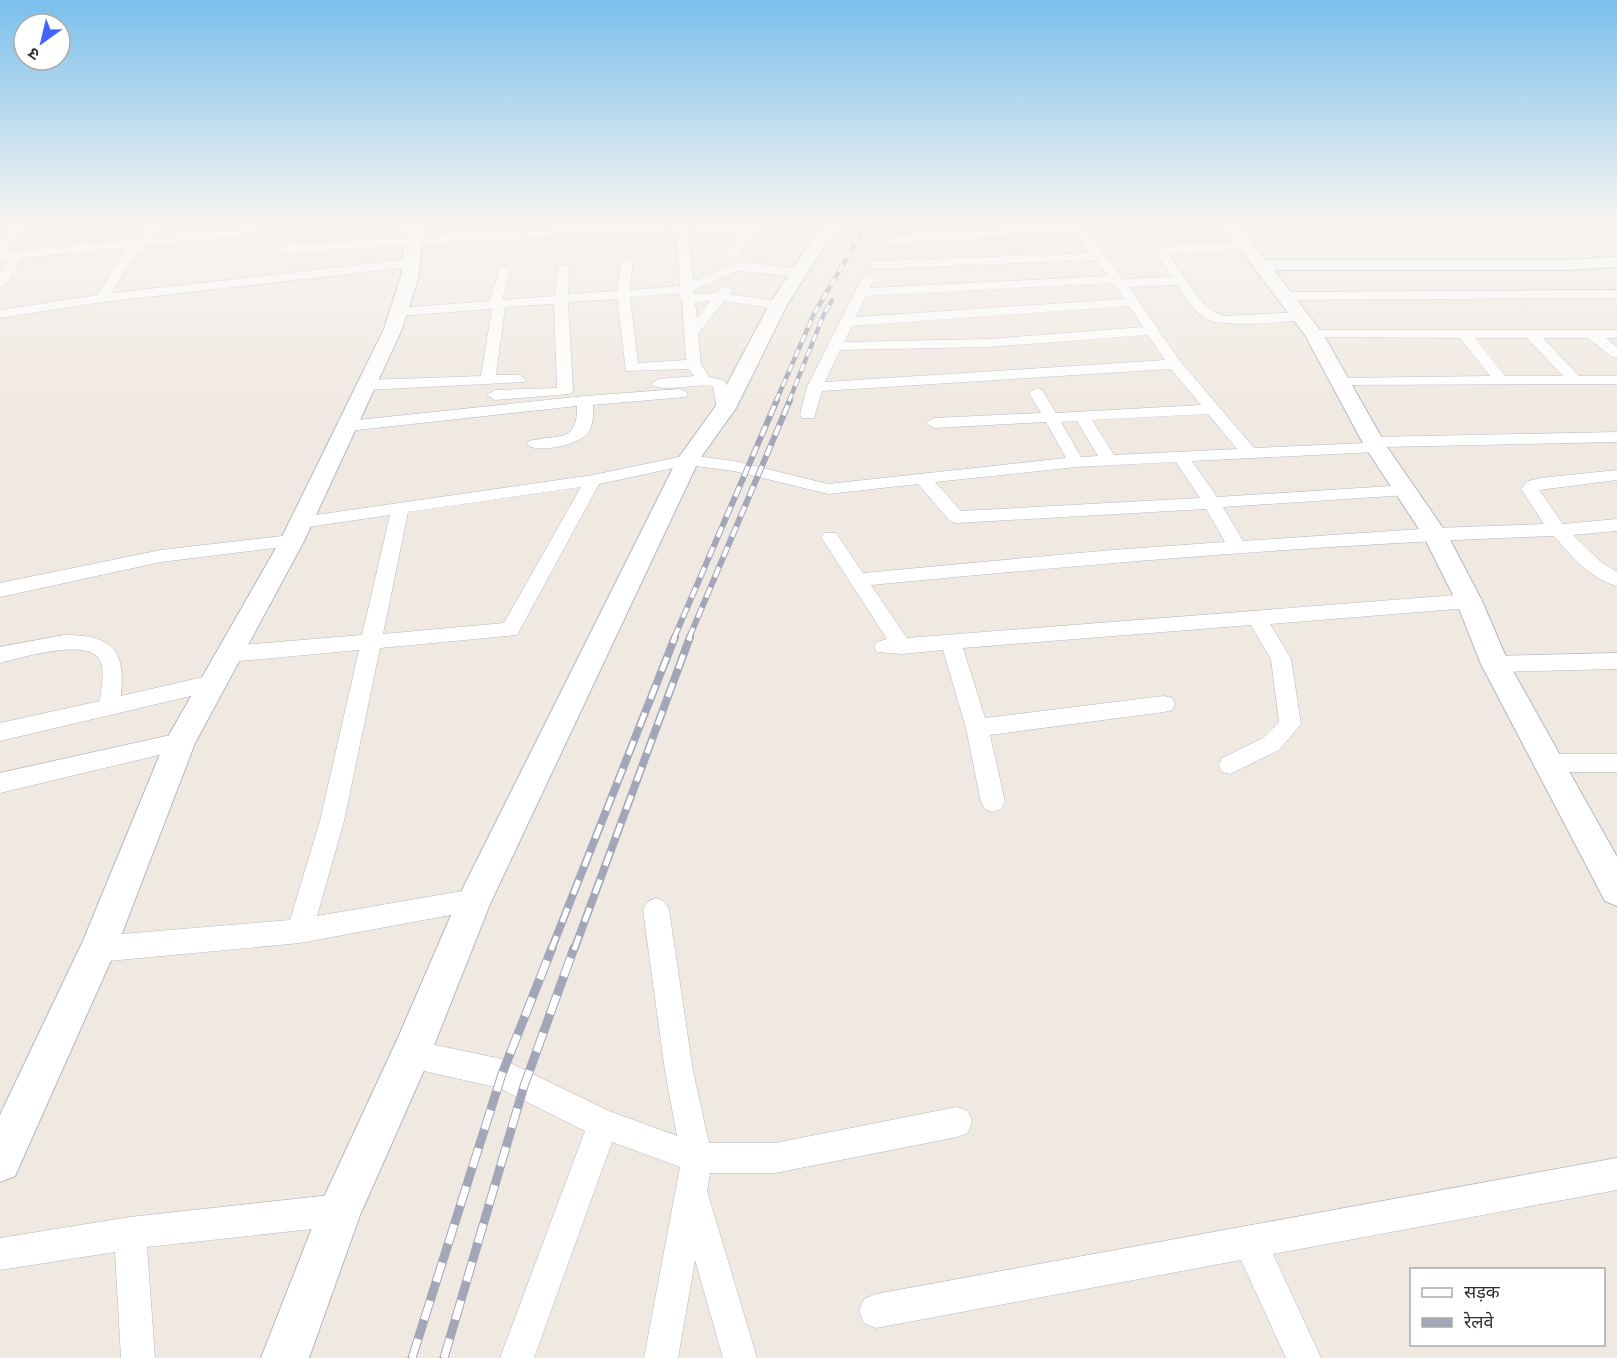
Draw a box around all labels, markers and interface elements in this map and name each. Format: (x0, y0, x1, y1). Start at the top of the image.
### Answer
north arrow (12, 12, 72, 72)
text: उ (24, 43, 43, 65)
legend (1410, 1268, 1605, 1346)
text: सड़क (1464, 1281, 1501, 1302)
text: रेलवे (1463, 1311, 1495, 1332)

